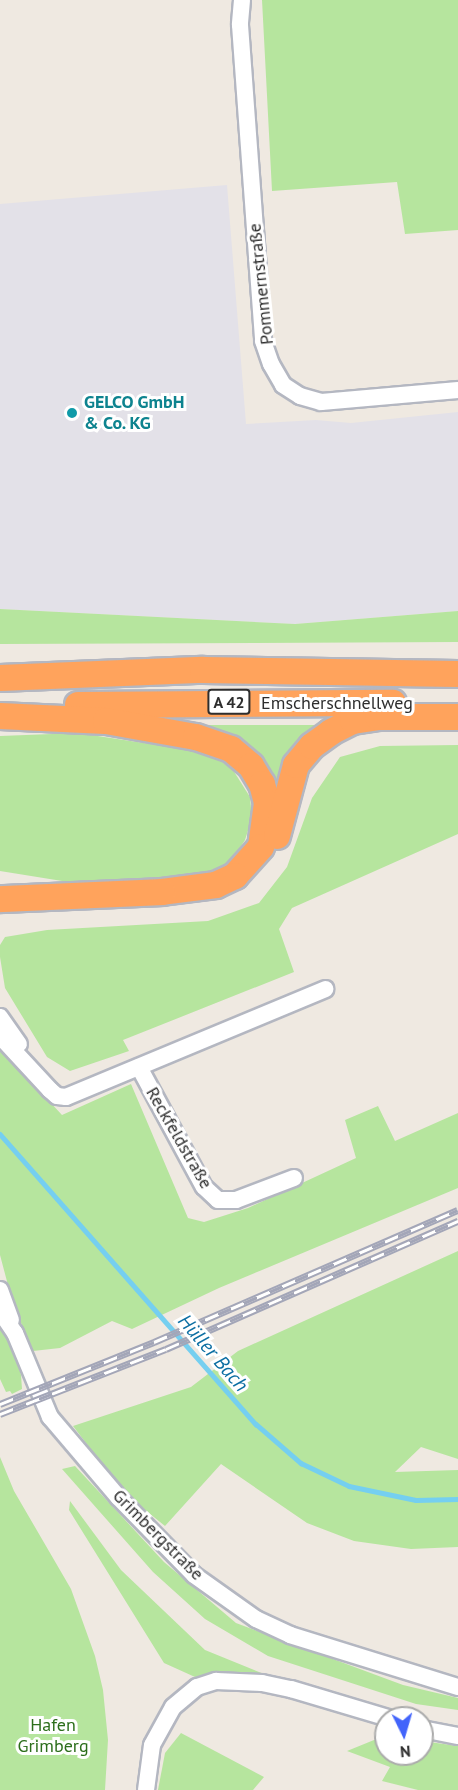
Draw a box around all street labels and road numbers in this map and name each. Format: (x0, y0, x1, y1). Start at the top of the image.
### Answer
street label: Pommernstraße (244, 222, 278, 346)
road number: A 42 (206, 689, 252, 715)
street label: Emscherschnellweg (261, 692, 413, 714)
street label: Reckfeldstraße (141, 1083, 217, 1193)
street label: Grimbergstraße (108, 1485, 208, 1585)

